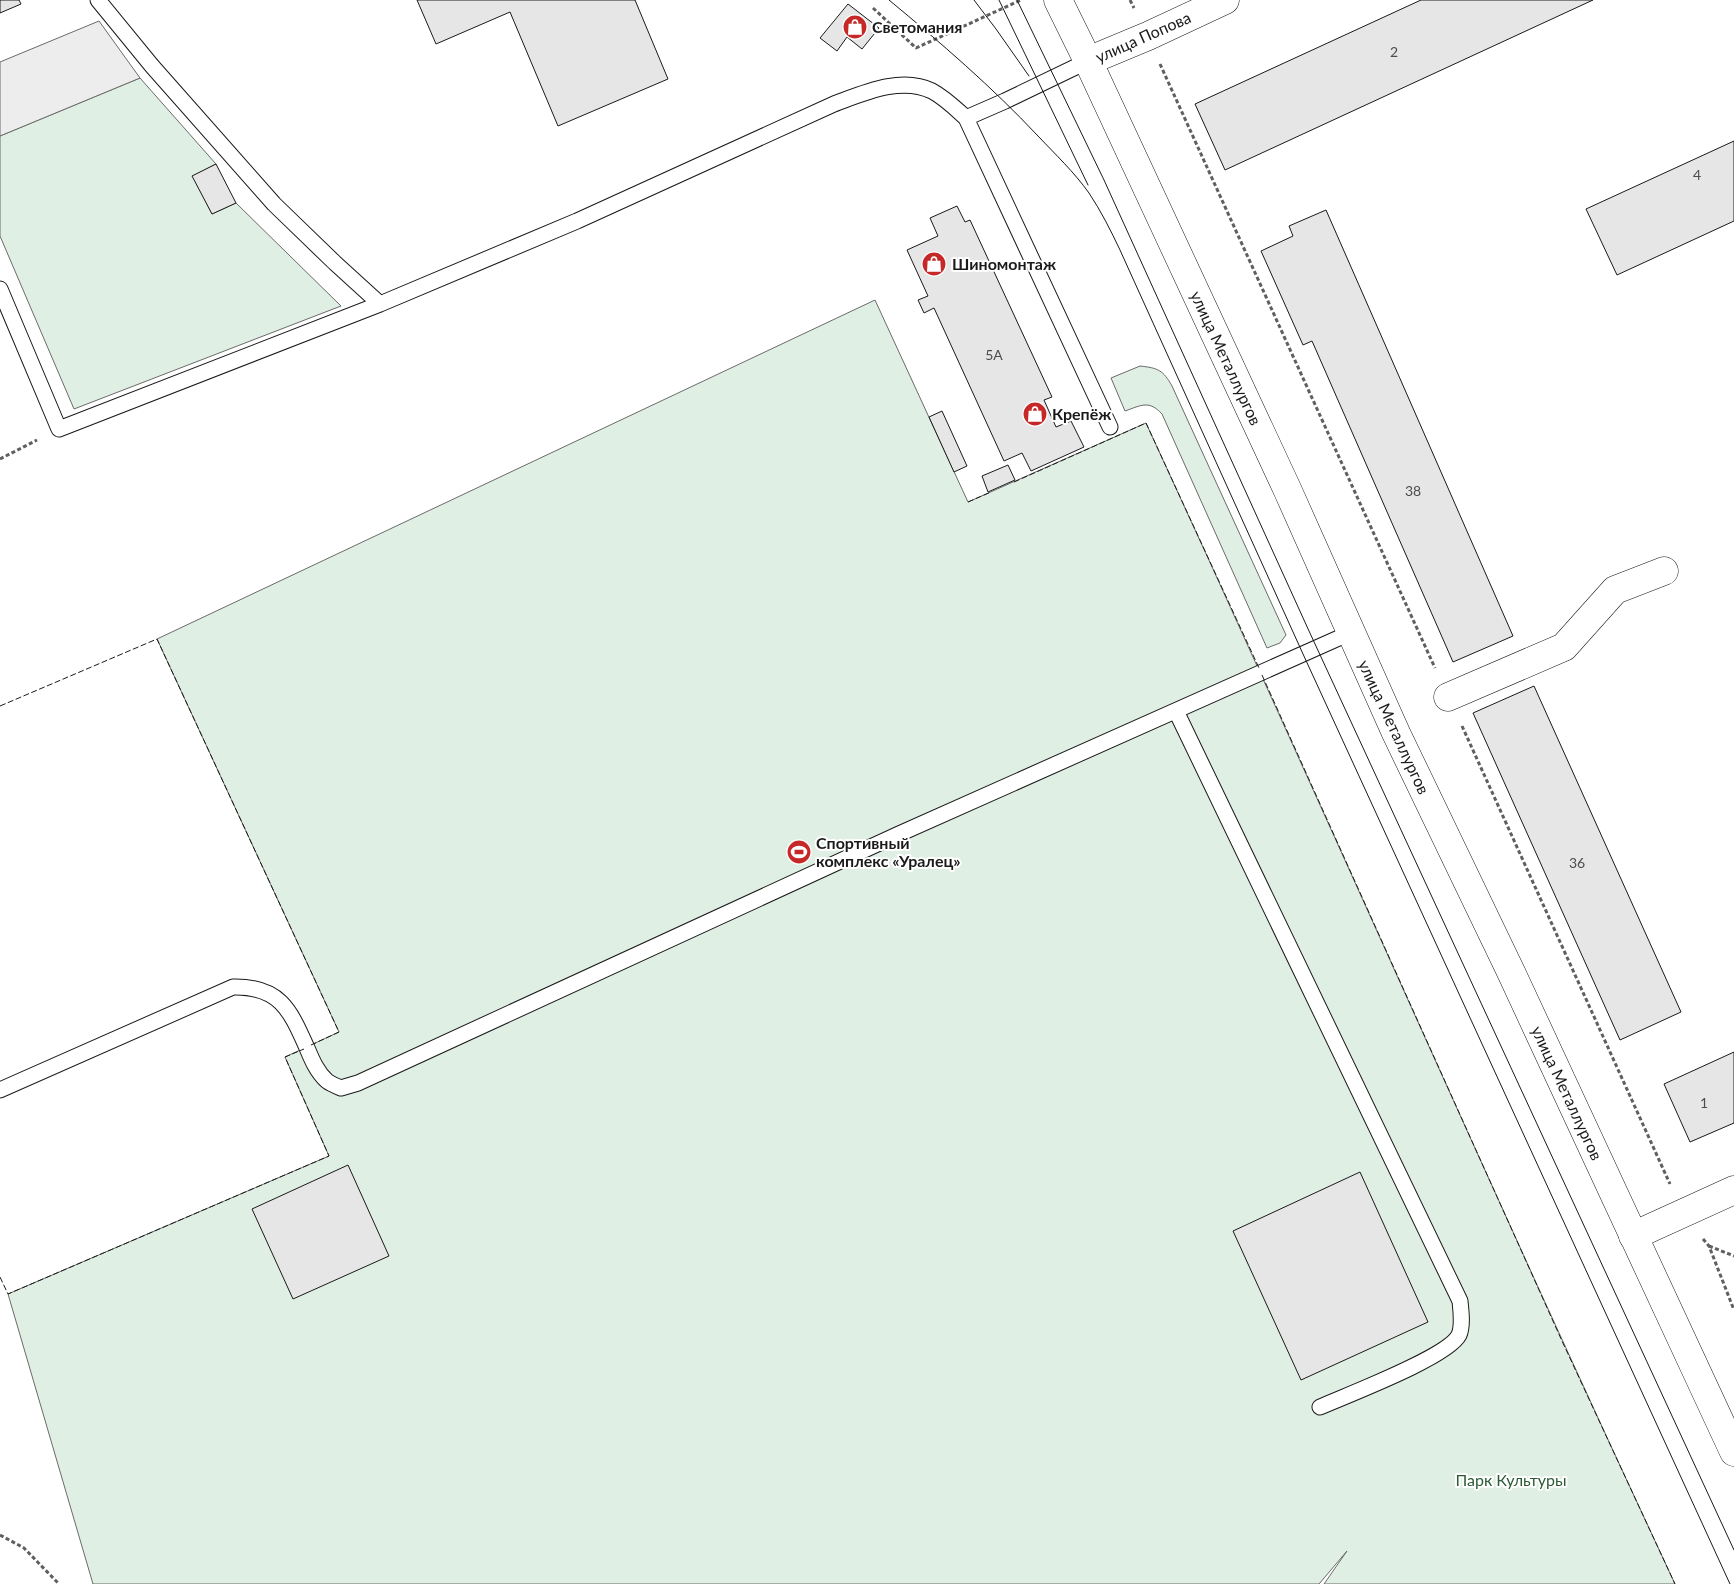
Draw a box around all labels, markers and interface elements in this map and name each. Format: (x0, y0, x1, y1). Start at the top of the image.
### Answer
street label: улица Попова (1092, 7, 1193, 66)
shop icon: Светомания (842, 14, 868, 40)
place label: Светомания (872, 17, 962, 36)
house number: 2 (1390, 43, 1398, 60)
house number: 4 (1693, 166, 1701, 183)
shop icon: Шиномонтаж (921, 251, 947, 277)
place label: Шиномонтаж (952, 254, 1056, 273)
street label: улица Металлургов (1187, 288, 1266, 428)
house number: 5А (985, 346, 1003, 363)
shop icon: Крепёж (1022, 401, 1048, 427)
place label: Крепёж (1052, 404, 1111, 423)
house number: 38 (1405, 482, 1421, 499)
street label: улица Металлургов (1355, 657, 1434, 797)
place label: Спортивный комплекс «Уралец» (816, 833, 961, 870)
sports icon: Спортивный комплекс «Уралец» (786, 839, 812, 865)
house number: 36 (1569, 854, 1585, 871)
street label: улица Металлургов (1528, 1023, 1607, 1163)
house number: 1 (1700, 1094, 1708, 1111)
park label: Парк Культуры (1456, 1470, 1567, 1489)

